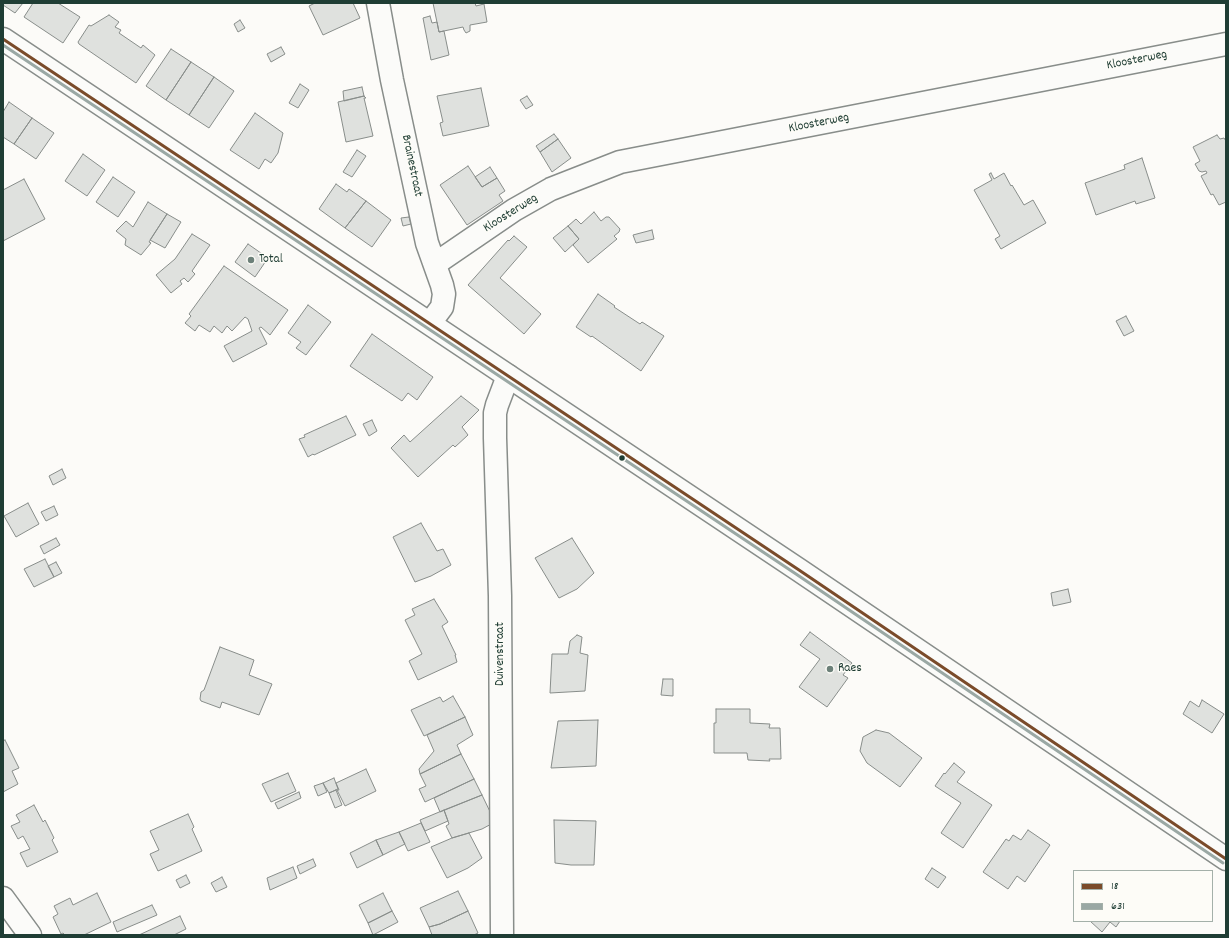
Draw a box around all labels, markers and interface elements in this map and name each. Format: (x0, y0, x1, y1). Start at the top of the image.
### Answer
street label: Kloosterweg (1105, 47, 1169, 75)
street label: Kloosterweg (787, 110, 851, 138)
street label: Brainestraat (397, 133, 425, 199)
street label: Kloosterweg (481, 191, 541, 237)
place label: Total (259, 252, 283, 268)
marker: Total (246, 255, 256, 265)
unlabelled marker (617, 453, 627, 463)
street label: Duivenstraat (493, 622, 509, 686)
place label: Raes (838, 661, 862, 677)
marker: Raes (825, 664, 835, 674)
legend (1073, 870, 1213, 922)
text: 18 (1111, 878, 1118, 895)
text: 631 (1111, 898, 1125, 915)

